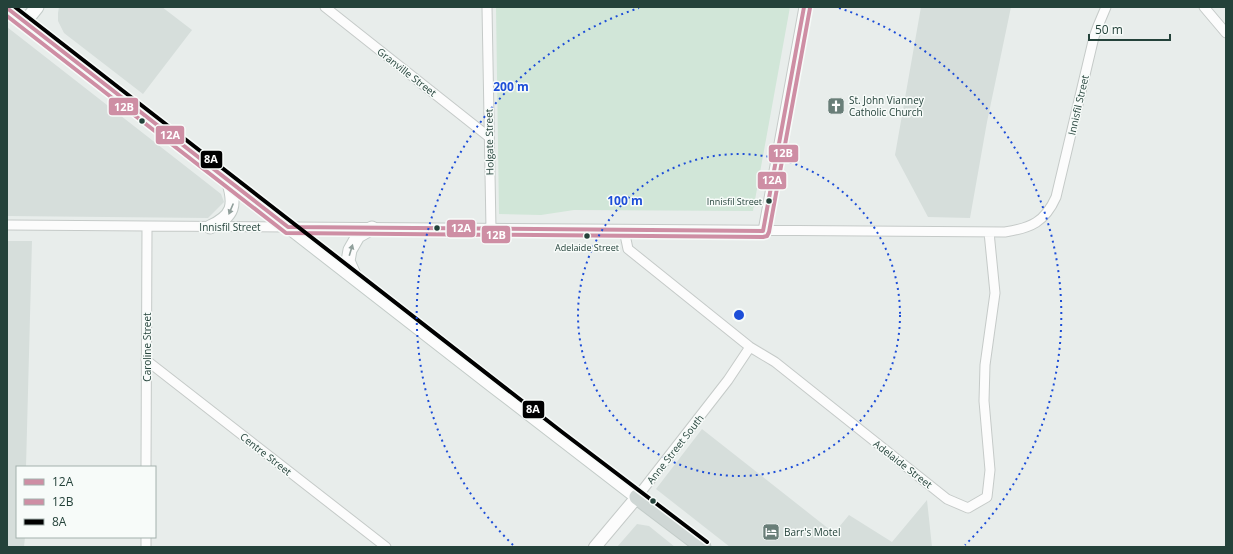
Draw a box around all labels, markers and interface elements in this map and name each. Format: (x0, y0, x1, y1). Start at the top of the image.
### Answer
scale bar (1089, 16, 1170, 42)
text: 50 m (1095, 21, 1123, 38)
street label: Granville Street (374, 44, 440, 100)
street label: Innisfil Street (1064, 73, 1092, 136)
text: 200 m (493, 78, 529, 95)
place label: St. John Vianney Catholic Church (849, 93, 925, 119)
church icon: St. John Vianney Catholic Church (826, 96, 846, 116)
line badge: 12B (108, 97, 139, 116)
text: 12B (114, 99, 134, 114)
street label: Holgate Street (481, 108, 497, 175)
unlabelled marker (137, 116, 147, 126)
line badge: 12A (155, 125, 185, 145)
text: 12A (160, 127, 180, 142)
line badge: 12B (768, 144, 799, 163)
text: 12B (773, 145, 793, 160)
line badge: 8A (200, 150, 223, 169)
text: 8A (204, 151, 218, 166)
line badge: 12A (757, 171, 787, 190)
text: 12A (762, 172, 782, 187)
text: 100 m (607, 192, 643, 209)
place label: Innisfil Street (707, 195, 762, 208)
marker: Innisfil Street (764, 196, 774, 206)
one-way arrow (227, 203, 233, 215)
line badge: 12A (446, 219, 476, 238)
street label: Innisfil Street (199, 220, 261, 234)
text: 12A (451, 220, 471, 235)
unlabelled marker (432, 223, 442, 233)
line badge: 12B (481, 225, 511, 244)
text: 12B (486, 227, 506, 242)
marker: Adelaide Street (582, 231, 592, 241)
place label: Adelaide Street (555, 241, 619, 254)
one-way arrow (348, 244, 354, 256)
centre of rings (732, 308, 746, 322)
street label: Caroline Street (140, 312, 154, 382)
line badge: 8A (522, 400, 545, 419)
text: 8A (526, 401, 540, 416)
street label: Anne Street South (643, 411, 707, 487)
street label: Centre Street (237, 429, 295, 479)
street label: Adelaide Street (871, 437, 936, 492)
legend (16, 466, 156, 538)
text: 12A (52, 473, 74, 490)
text: 12B (52, 493, 74, 510)
unlabelled marker (648, 496, 658, 506)
text: 8A (52, 513, 67, 530)
hotel icon: Barr's Motel (761, 522, 781, 542)
place label: Barr's Motel (784, 525, 840, 539)

